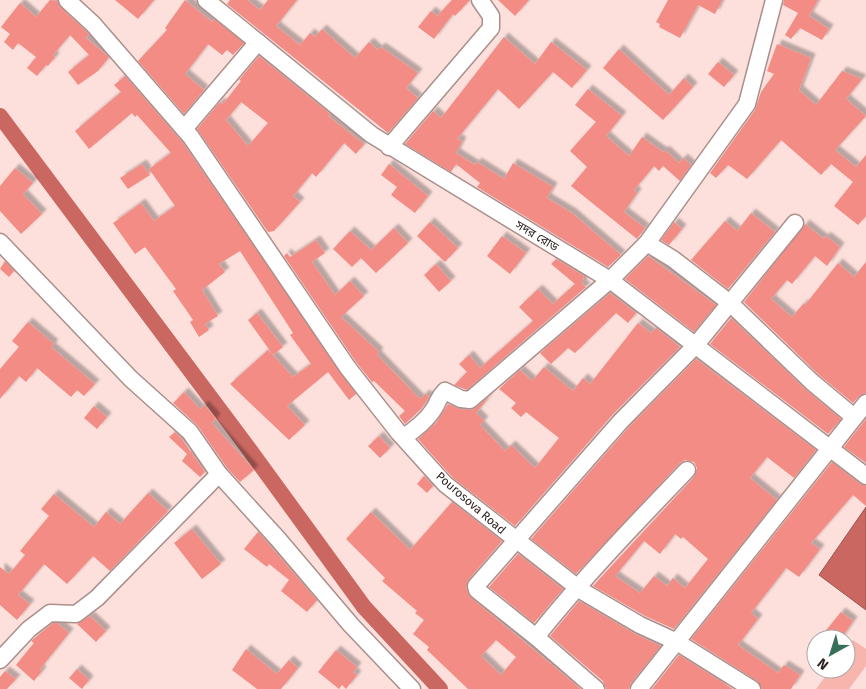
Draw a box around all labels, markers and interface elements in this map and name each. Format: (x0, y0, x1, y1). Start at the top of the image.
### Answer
street label: সদর রোড (512, 217, 561, 255)
street label: Pourosova Road (433, 469, 509, 537)
north arrow (806, 629, 856, 679)
text: N (814, 654, 832, 673)

